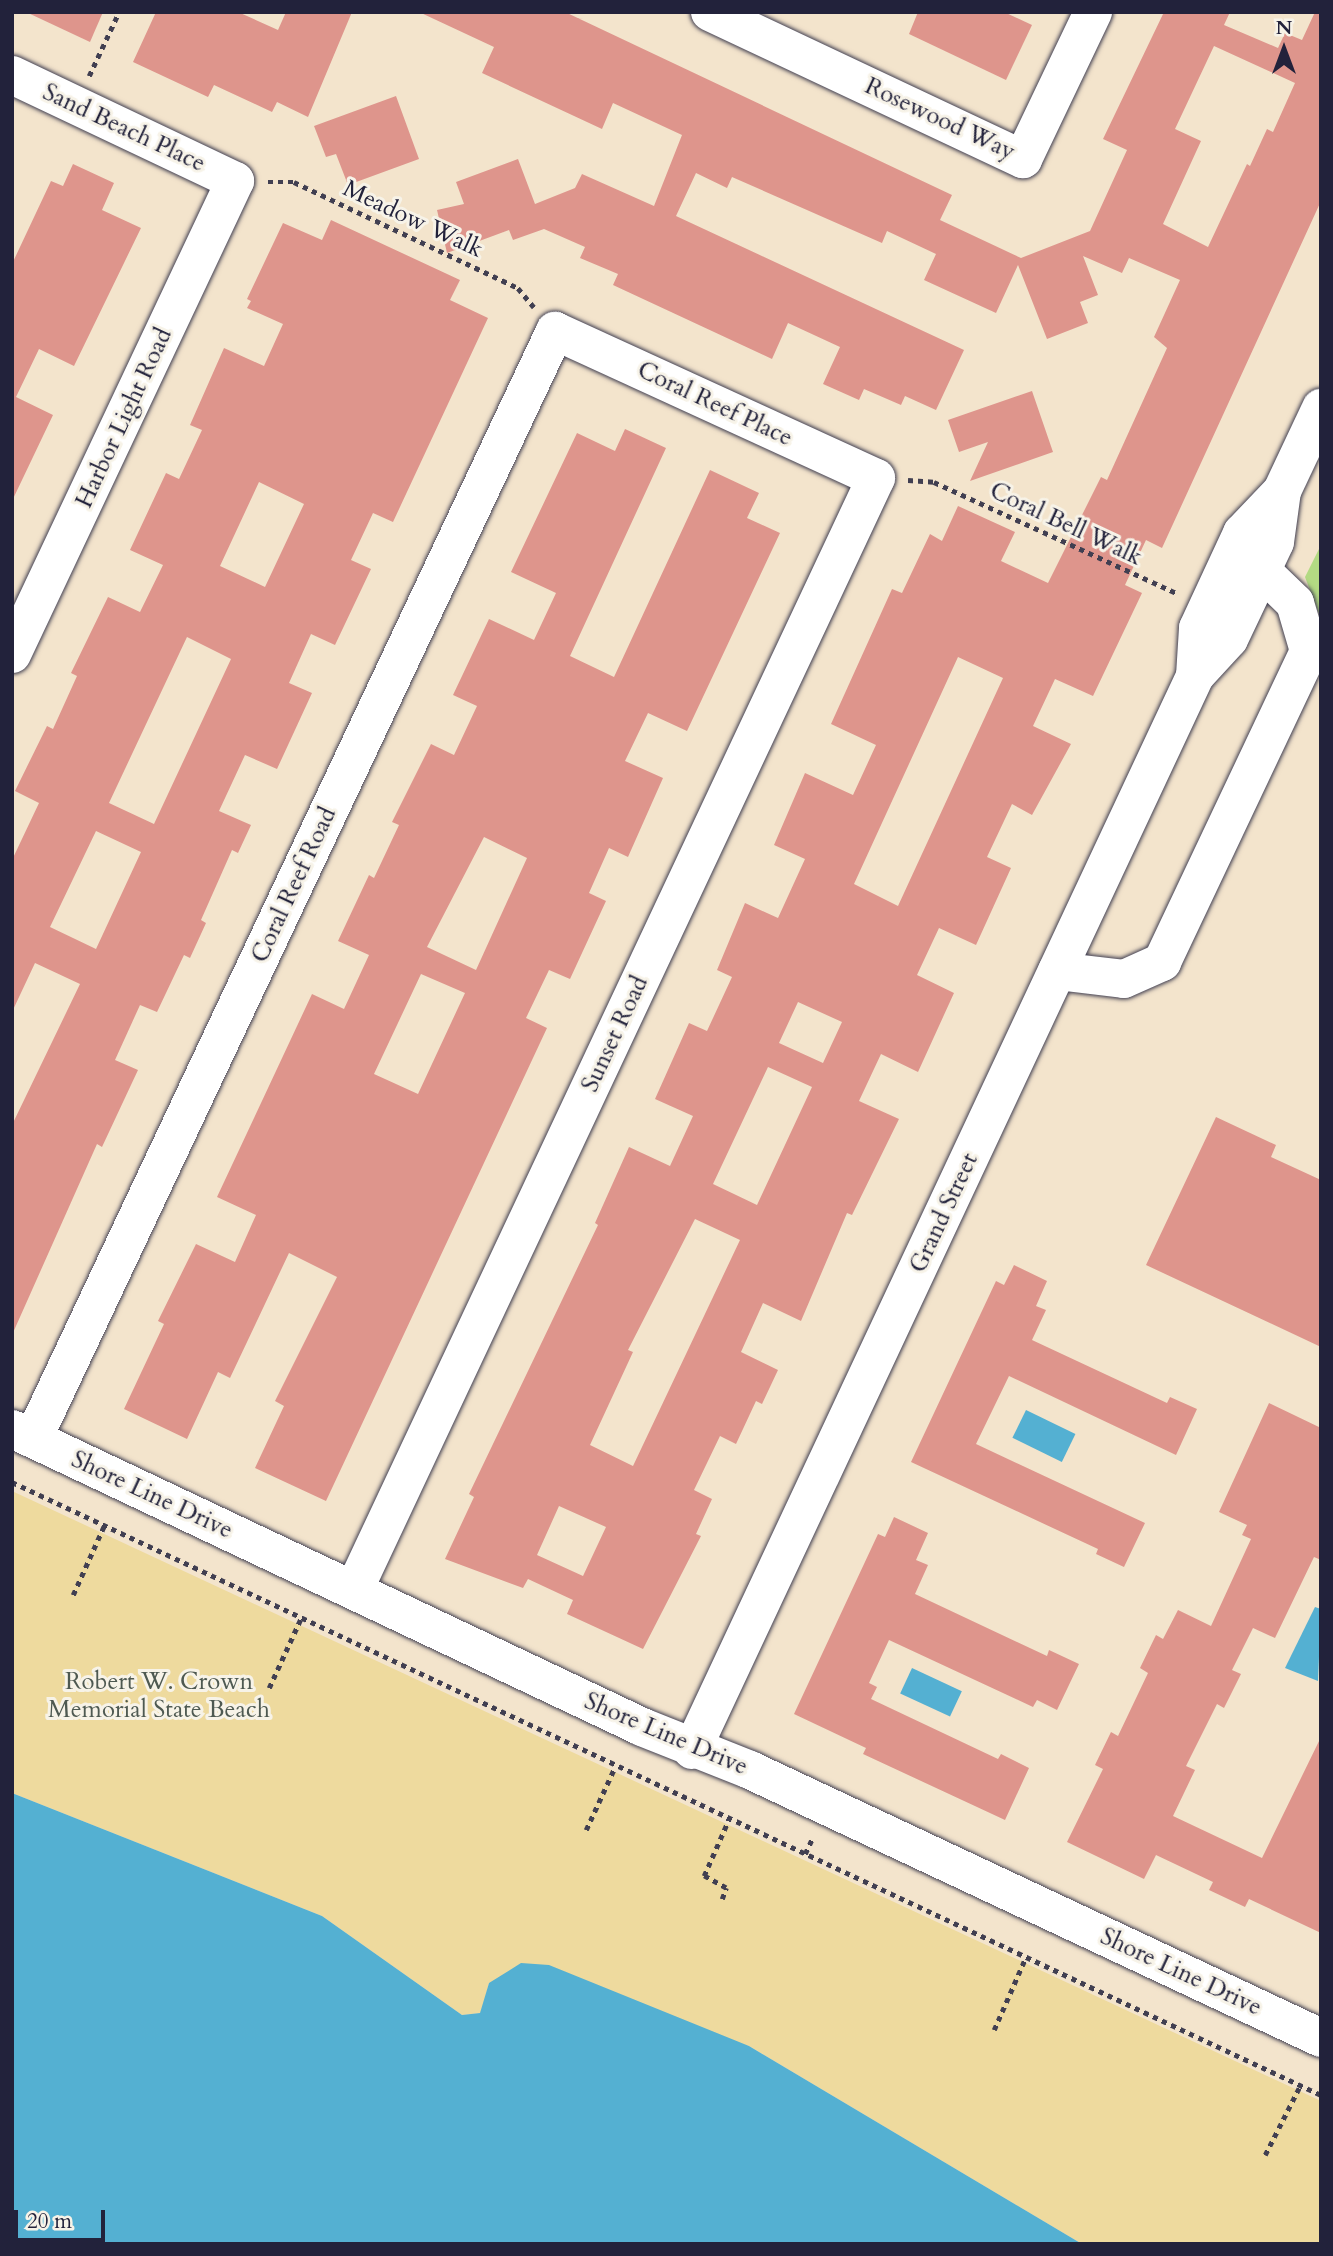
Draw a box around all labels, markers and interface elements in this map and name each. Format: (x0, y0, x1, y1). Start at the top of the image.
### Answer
north arrow (1249, 14, 1319, 84)
text: N (1276, 15, 1292, 41)
street label: Rosewood Way (860, 72, 1020, 166)
street label: Sand Beach Place (38, 78, 210, 178)
street label: Meadow Walk (338, 174, 488, 264)
street label: Harbor Light Road (70, 324, 178, 512)
street label: Coral Reef Place (633, 356, 797, 452)
street label: Coral Bell Walk (985, 476, 1147, 572)
street label: Coral Reef Road (245, 803, 343, 967)
street label: Sunset Road (576, 971, 654, 1097)
street label: Grand Street (904, 1149, 984, 1277)
street label: Shore Line Drive (67, 1445, 237, 1545)
park label: Robert W. Crown Memorial State Beach (48, 1668, 270, 1724)
street label: Shore Line Drive (580, 1687, 752, 1781)
street label: Shore Line Drive (1096, 1922, 1266, 2022)
scale bar (18, 2196, 108, 2240)
text: 20 m (27, 2207, 72, 2236)

